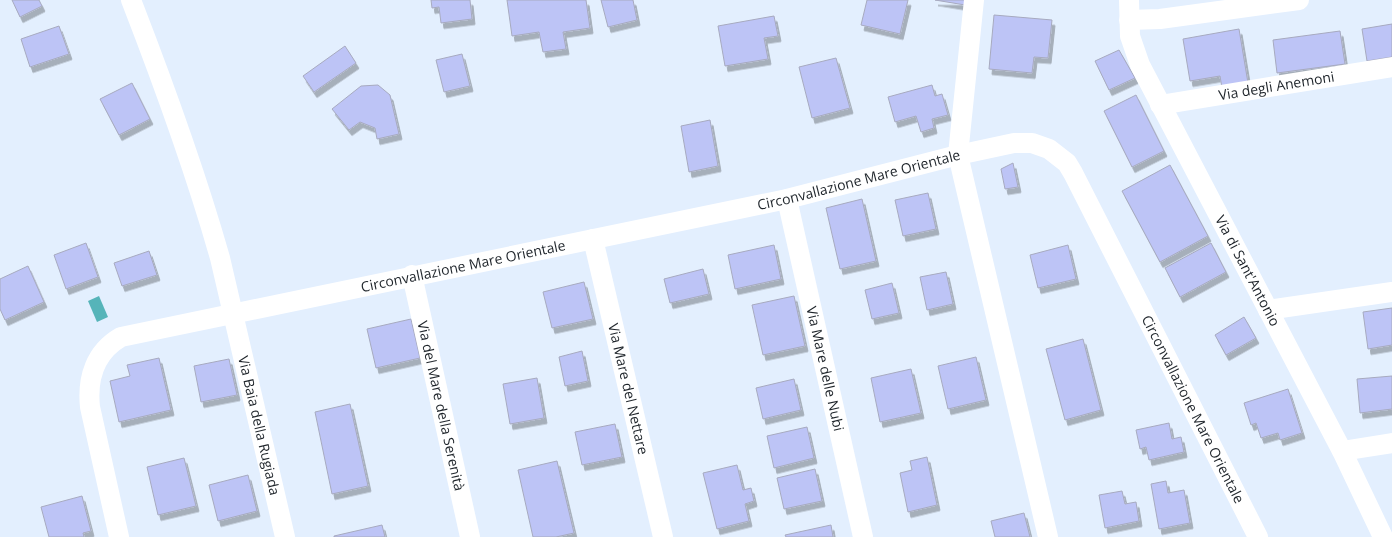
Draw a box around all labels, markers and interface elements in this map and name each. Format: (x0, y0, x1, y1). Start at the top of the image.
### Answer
street label: Via degli Anemoni (1217, 67, 1336, 104)
street label: Circonvallazione Mare Orientale (756, 145, 962, 214)
street label: Via di Sant'Antonio (1211, 212, 1285, 329)
street label: Circonvallazione Mare Orientale (359, 235, 567, 296)
street label: Via Mare delle Nubi (802, 304, 849, 433)
street label: Circonvallazione Mare Orientale (1138, 312, 1249, 506)
street label: Via del Mare della Serenità (413, 319, 469, 493)
street label: Via Mare del Nettare (604, 321, 653, 457)
street label: Via Baia della Rugiada (234, 354, 285, 497)

